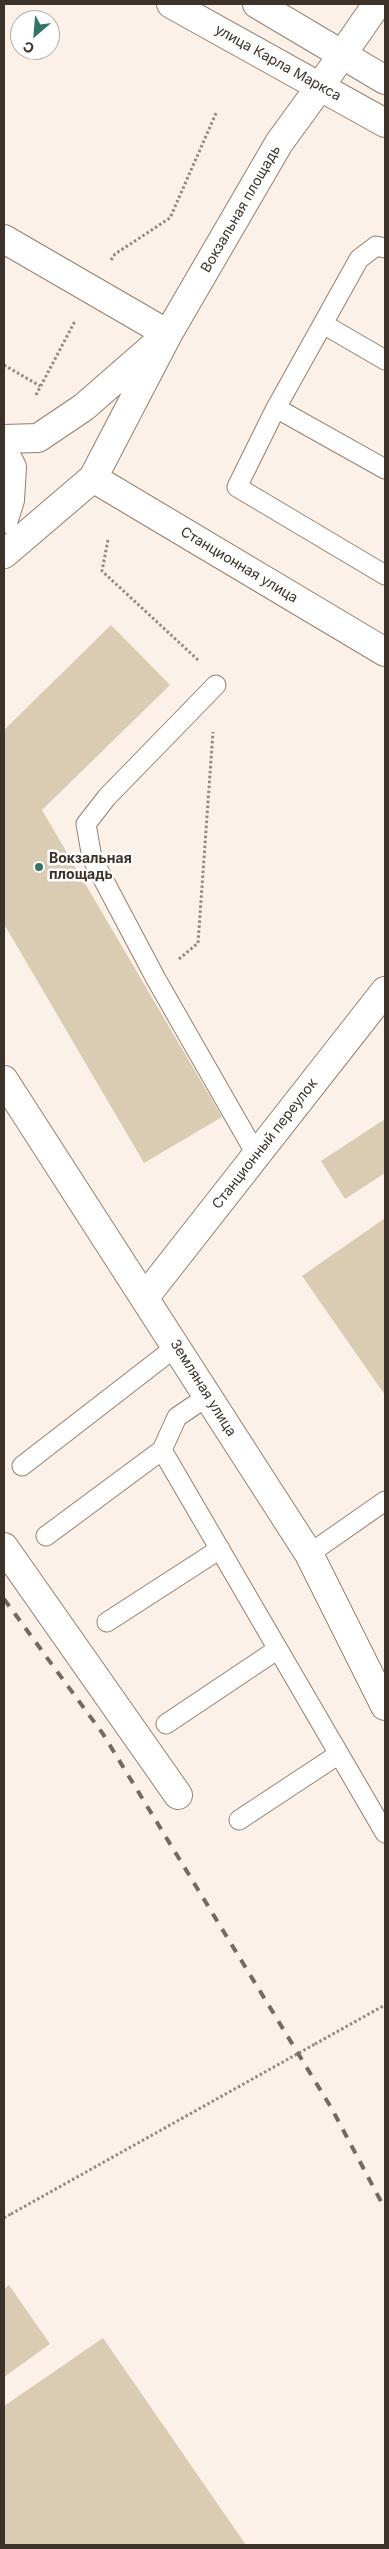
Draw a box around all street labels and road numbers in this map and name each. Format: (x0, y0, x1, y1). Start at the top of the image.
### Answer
street label: улица Карла Маркса (212, 21, 344, 105)
street label: Вокзальная площадь (198, 142, 284, 276)
street label: Станционная улица (177, 523, 301, 607)
street label: Станционный переулок (209, 1075, 321, 1213)
street label: Земляная улица (166, 1336, 240, 1440)

